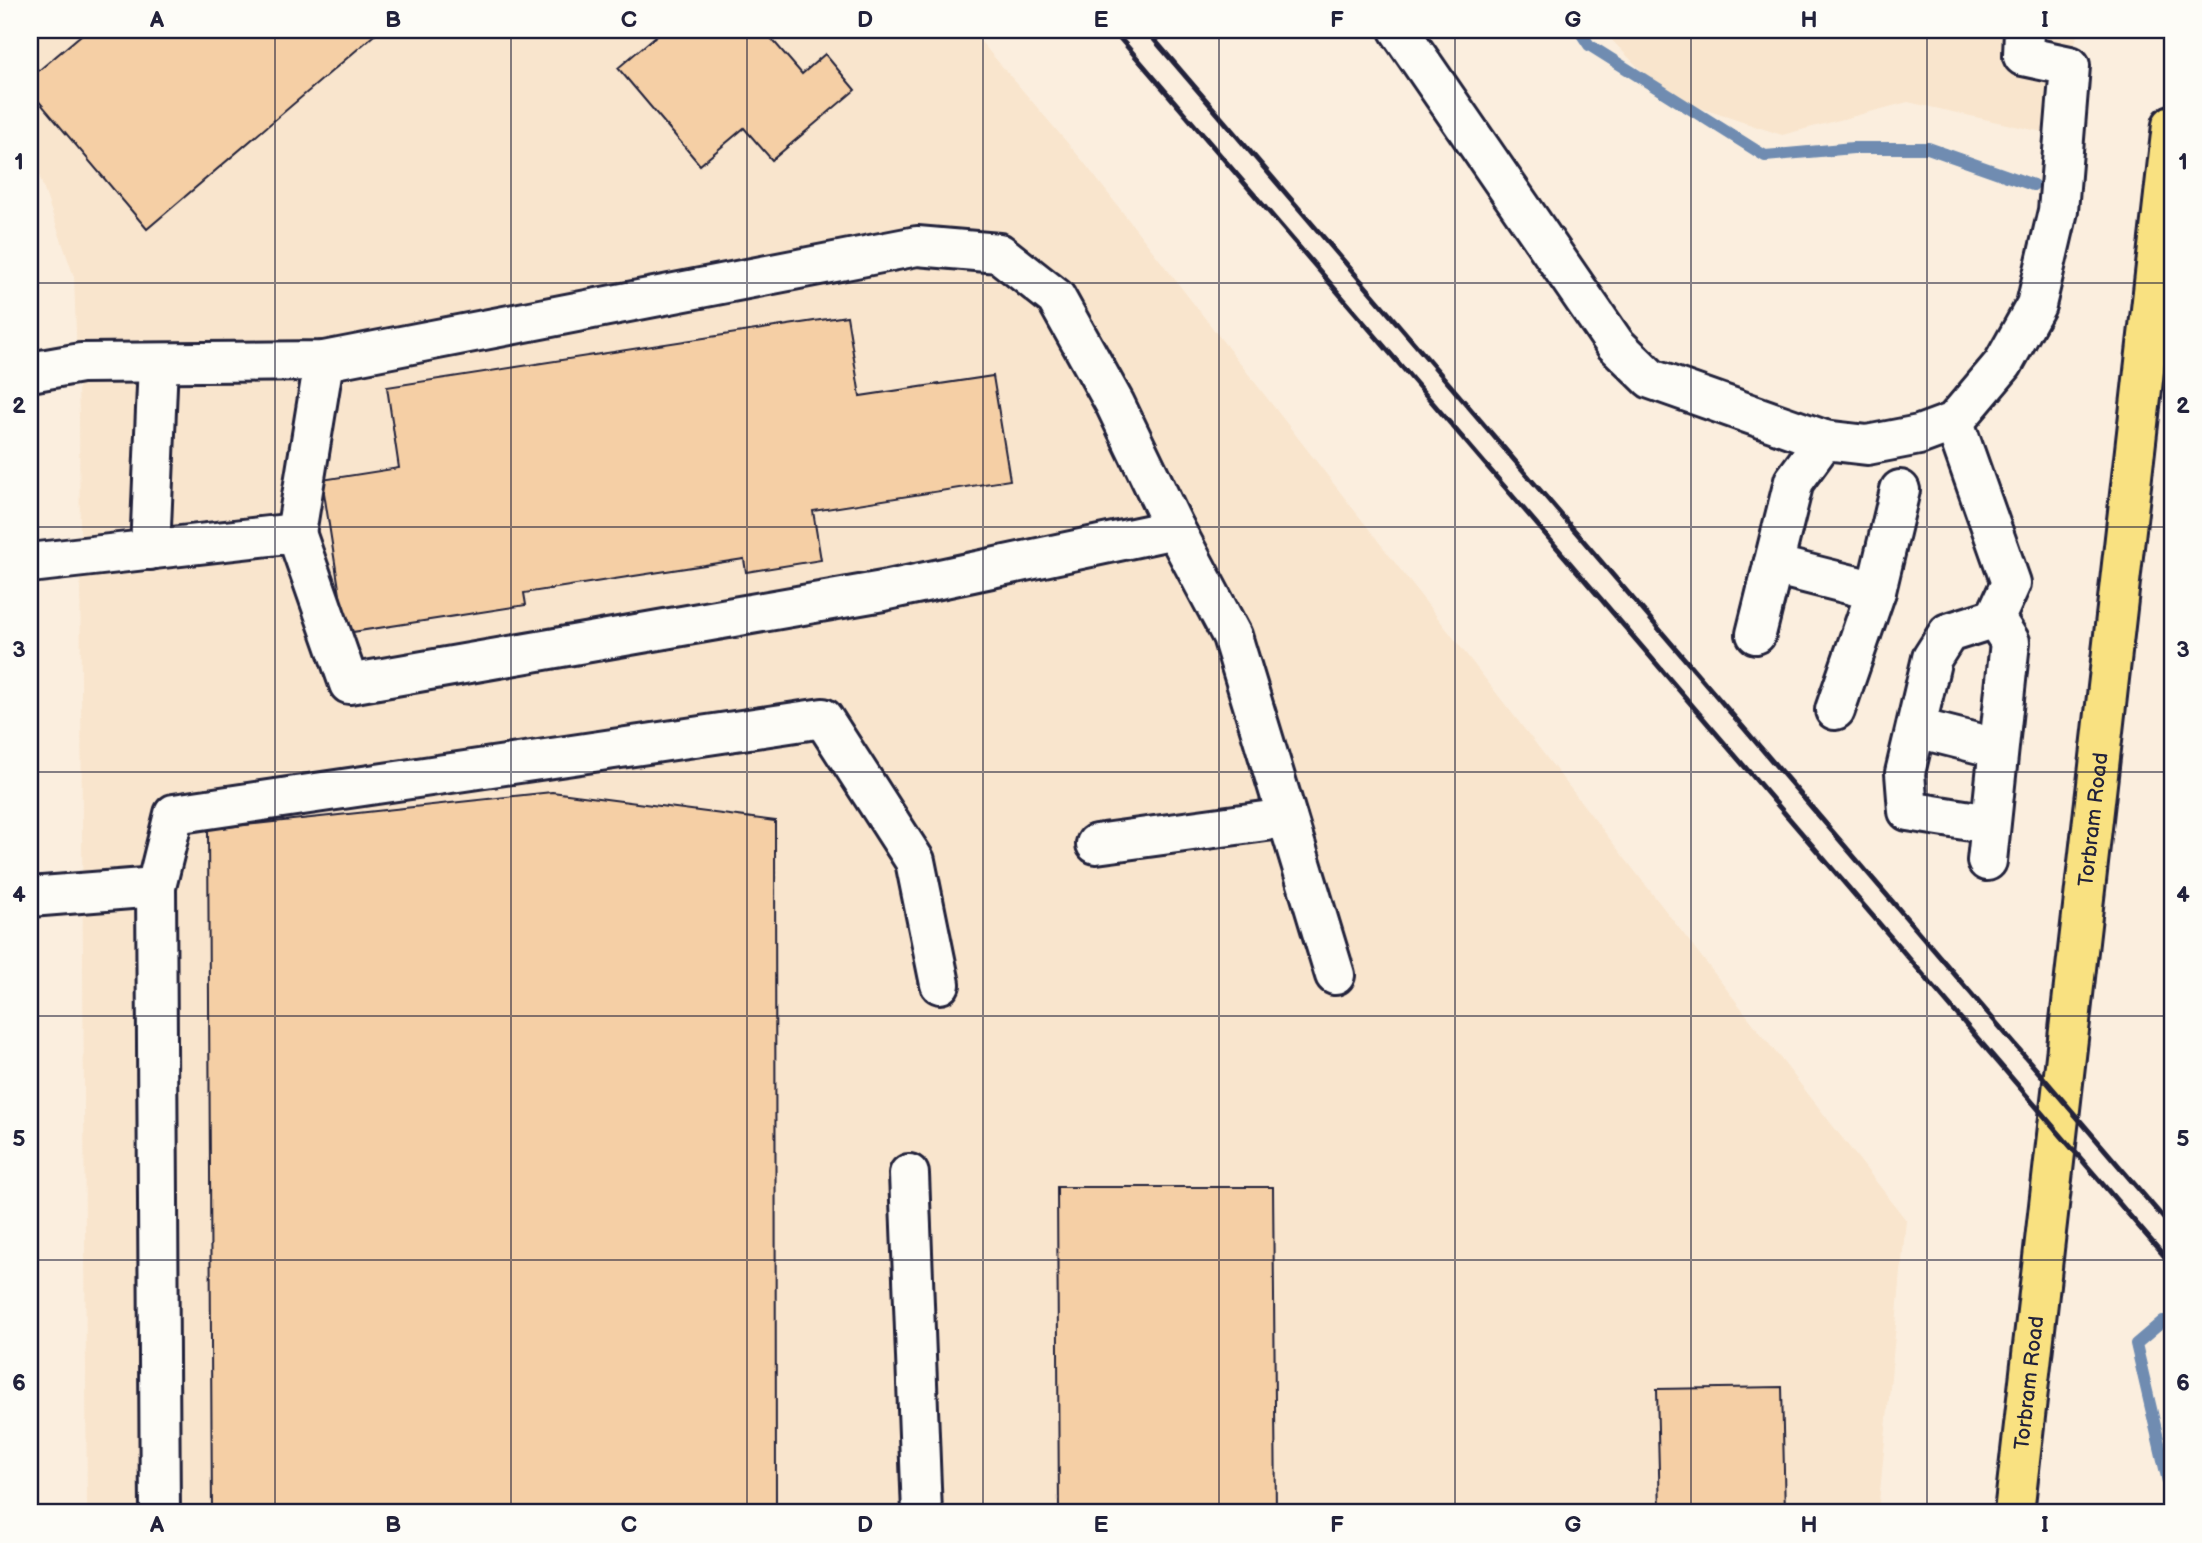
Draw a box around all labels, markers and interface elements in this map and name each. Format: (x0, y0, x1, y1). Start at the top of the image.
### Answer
text: A (149, 6, 165, 34)
text: B (385, 6, 401, 34)
text: C (621, 6, 637, 34)
text: D (857, 6, 873, 34)
text: E (1094, 6, 1109, 34)
text: F (1330, 6, 1344, 34)
text: G (1565, 6, 1582, 34)
text: H (1800, 6, 1818, 34)
text: I (2041, 6, 2049, 34)
text: 1 (14, 148, 24, 176)
text: 1 (2178, 148, 2188, 176)
text: 2 (12, 392, 26, 420)
text: 2 (2176, 392, 2190, 420)
text: 3 (12, 636, 26, 664)
text: 3 (2176, 636, 2190, 664)
street label: Torbram Road (2073, 751, 2113, 888)
text: 4 (12, 881, 26, 909)
text: 4 (2176, 881, 2190, 909)
text: 5 (12, 1125, 26, 1153)
text: 5 (2176, 1125, 2190, 1153)
street label: Torbram Road (2009, 1315, 2049, 1451)
text: 6 (12, 1369, 26, 1397)
text: 6 (2176, 1369, 2190, 1397)
text: A (149, 1511, 165, 1539)
text: B (385, 1511, 401, 1539)
text: C (621, 1511, 637, 1539)
text: D (857, 1511, 873, 1539)
text: E (1094, 1511, 1109, 1539)
text: F (1330, 1511, 1344, 1539)
text: G (1565, 1511, 1582, 1539)
text: H (1800, 1511, 1818, 1539)
text: I (2041, 1511, 2049, 1539)

